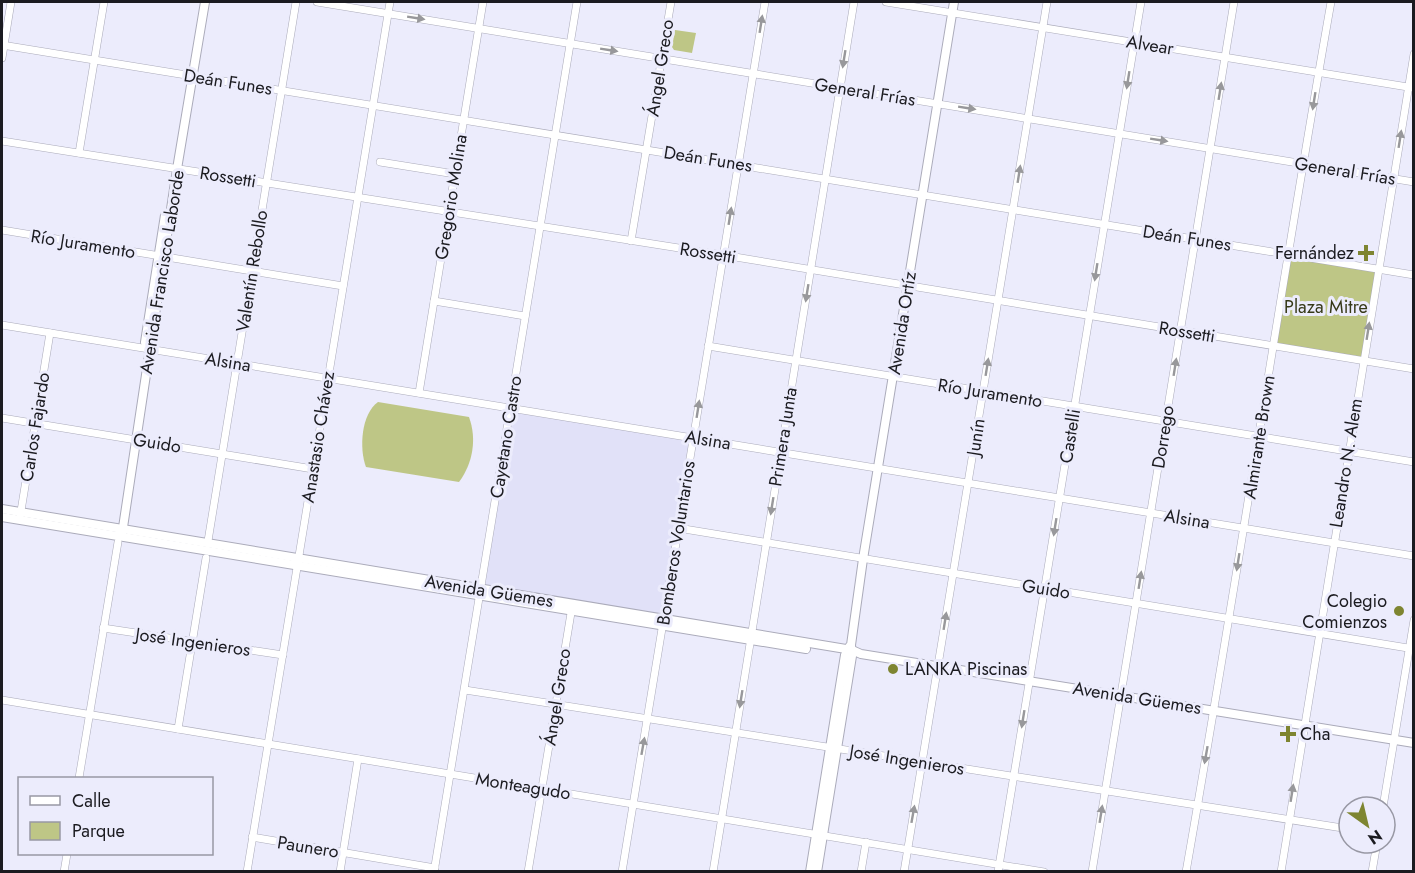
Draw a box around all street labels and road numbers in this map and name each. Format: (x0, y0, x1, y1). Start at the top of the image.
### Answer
street label: Ángel Greco (639, 17, 681, 118)
street label: Alvear (1124, 28, 1176, 62)
street label: Deán Funes (182, 62, 274, 102)
street label: General Frías (813, 71, 917, 113)
street label: Gregorio Molina (428, 132, 474, 262)
street label: Deán Funes (662, 139, 754, 179)
street label: General Frías (1293, 150, 1397, 192)
street label: Rossetti (198, 160, 258, 194)
street label: Avenida Francisco Laborde (133, 168, 191, 376)
street label: Valentín Rebollo (230, 208, 274, 334)
street label: Deán Funes (1141, 218, 1233, 258)
street label: Río Juramento (29, 223, 137, 265)
street label: Rossetti (678, 236, 738, 270)
street label: Avenida Ortíz (881, 269, 923, 376)
street label: Rossetti (1157, 315, 1217, 349)
street label: Alsina (203, 346, 253, 378)
street label: Anastasio Chávez (295, 369, 341, 505)
street label: Carlos Fajardo (14, 370, 56, 484)
street label: Río Juramento (936, 372, 1044, 414)
street label: Almirante Brown (1236, 373, 1282, 501)
street label: Cayetano Castro (483, 374, 529, 500)
street label: Primera Junta (762, 386, 804, 488)
street label: Leandro N. Alem (1323, 396, 1369, 530)
street label: Dorrego (1145, 403, 1181, 470)
street label: Castelli (1053, 407, 1087, 465)
street label: Junín (960, 417, 992, 459)
street label: Alsina (683, 424, 733, 456)
street label: Guido (131, 426, 183, 460)
street label: Bomberos Voluntarios (650, 459, 702, 627)
street label: Alsina (1162, 503, 1212, 535)
street label: Avenida Güemes (423, 568, 555, 614)
street label: Guido (1020, 572, 1072, 606)
street label: José Ingenieros (132, 621, 252, 663)
street label: Ángel Greco (536, 646, 578, 747)
street label: Avenida Güemes (1071, 675, 1203, 721)
street label: José Ingenieros (846, 738, 966, 782)
street label: Monteagudo (474, 766, 573, 806)
street label: Paunero (275, 829, 341, 865)

